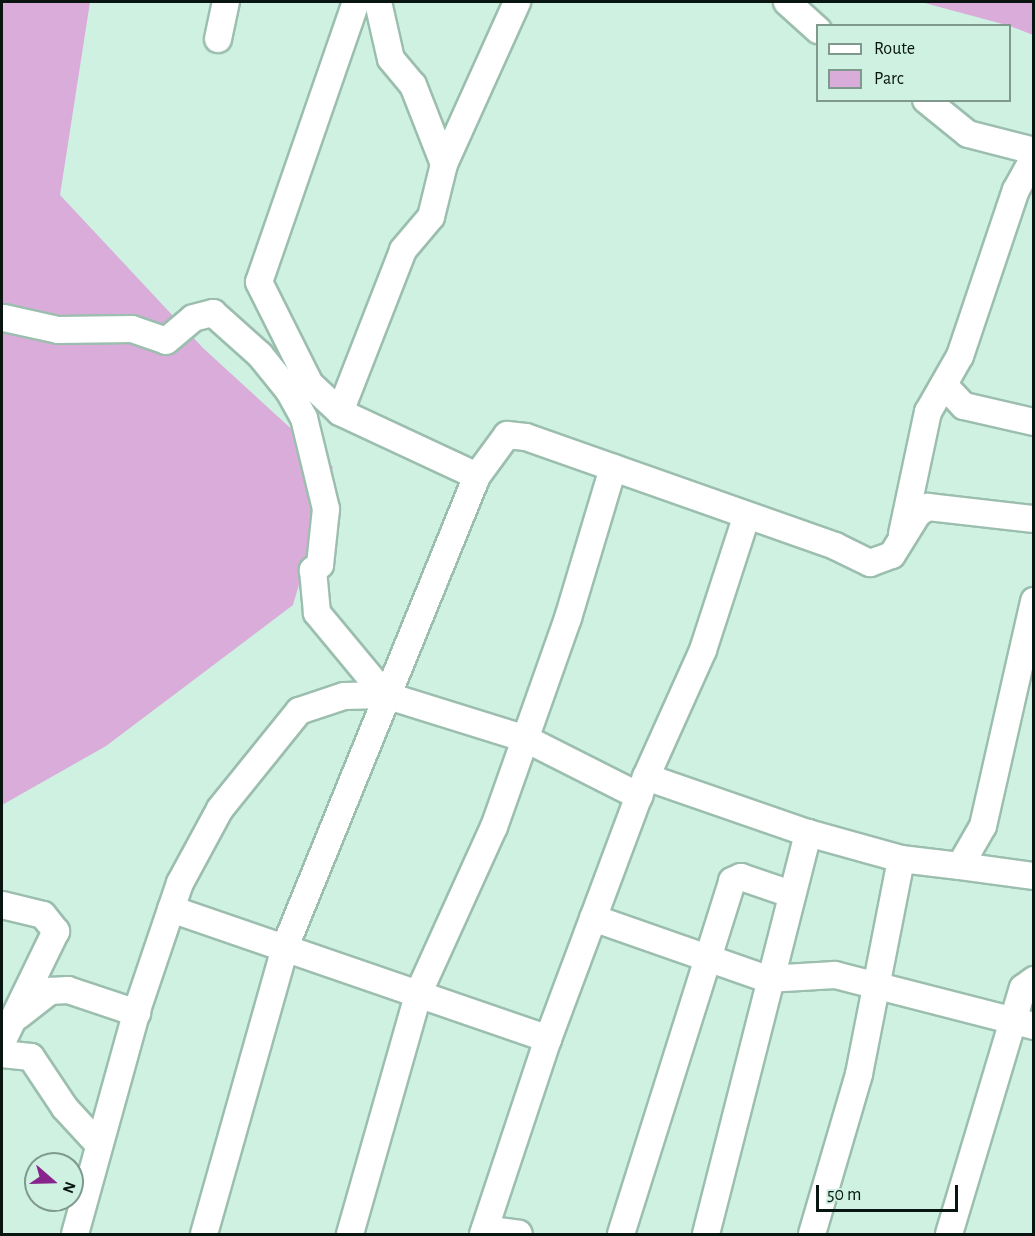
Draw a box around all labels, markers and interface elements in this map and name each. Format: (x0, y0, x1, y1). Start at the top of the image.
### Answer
legend (816, 24, 1011, 102)
text: Route (874, 40, 915, 58)
text: Parc (874, 70, 904, 88)
north arrow (24, 1152, 84, 1212)
scale bar (819, 1173, 962, 1211)
text: N (60, 1180, 78, 1195)
text: 50 m (827, 1186, 861, 1204)

